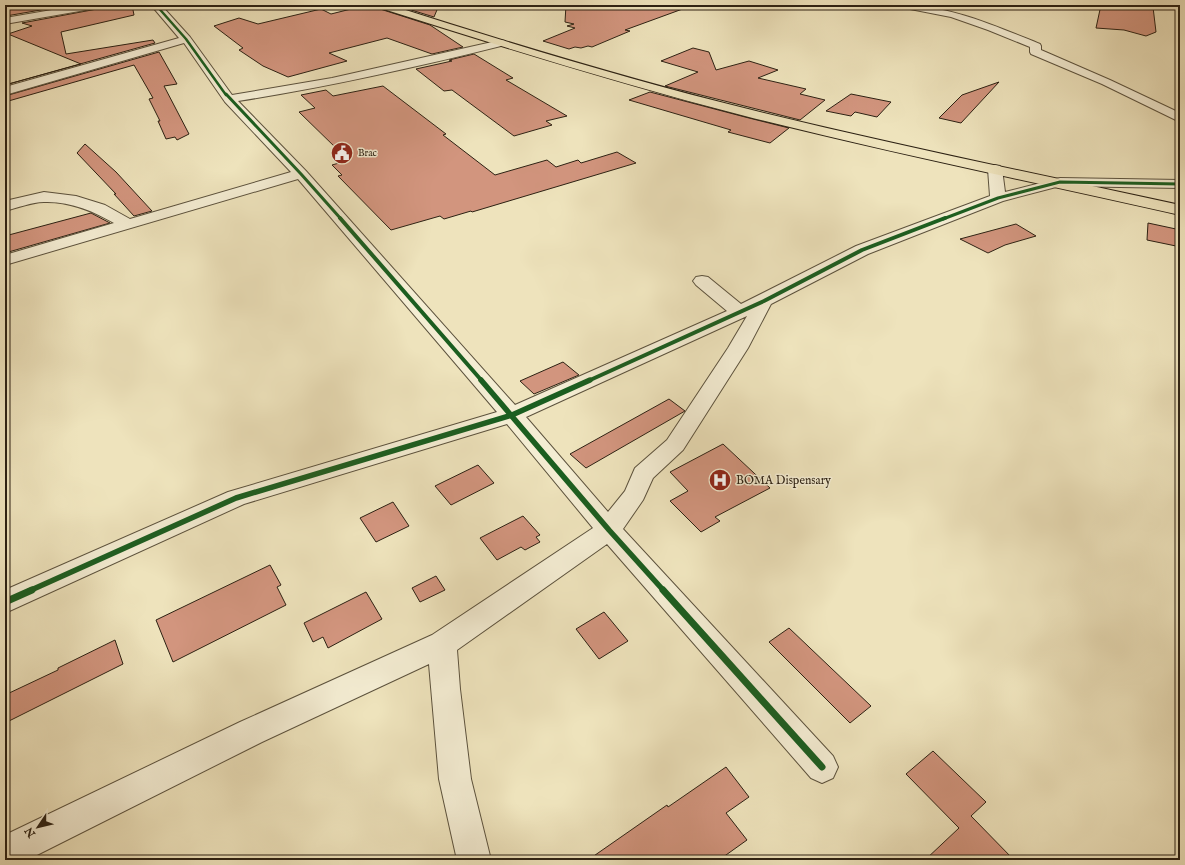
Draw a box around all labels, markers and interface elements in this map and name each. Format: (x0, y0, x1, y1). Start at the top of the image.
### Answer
public building icon: Brac (329, 140, 355, 166)
place label: Brac (358, 147, 377, 160)
hospital icon: BOMA Dispensary (707, 467, 733, 493)
place label: BOMA Dispensary (736, 473, 831, 489)
north arrow (18, 807, 58, 847)
text: N (22, 824, 40, 841)

